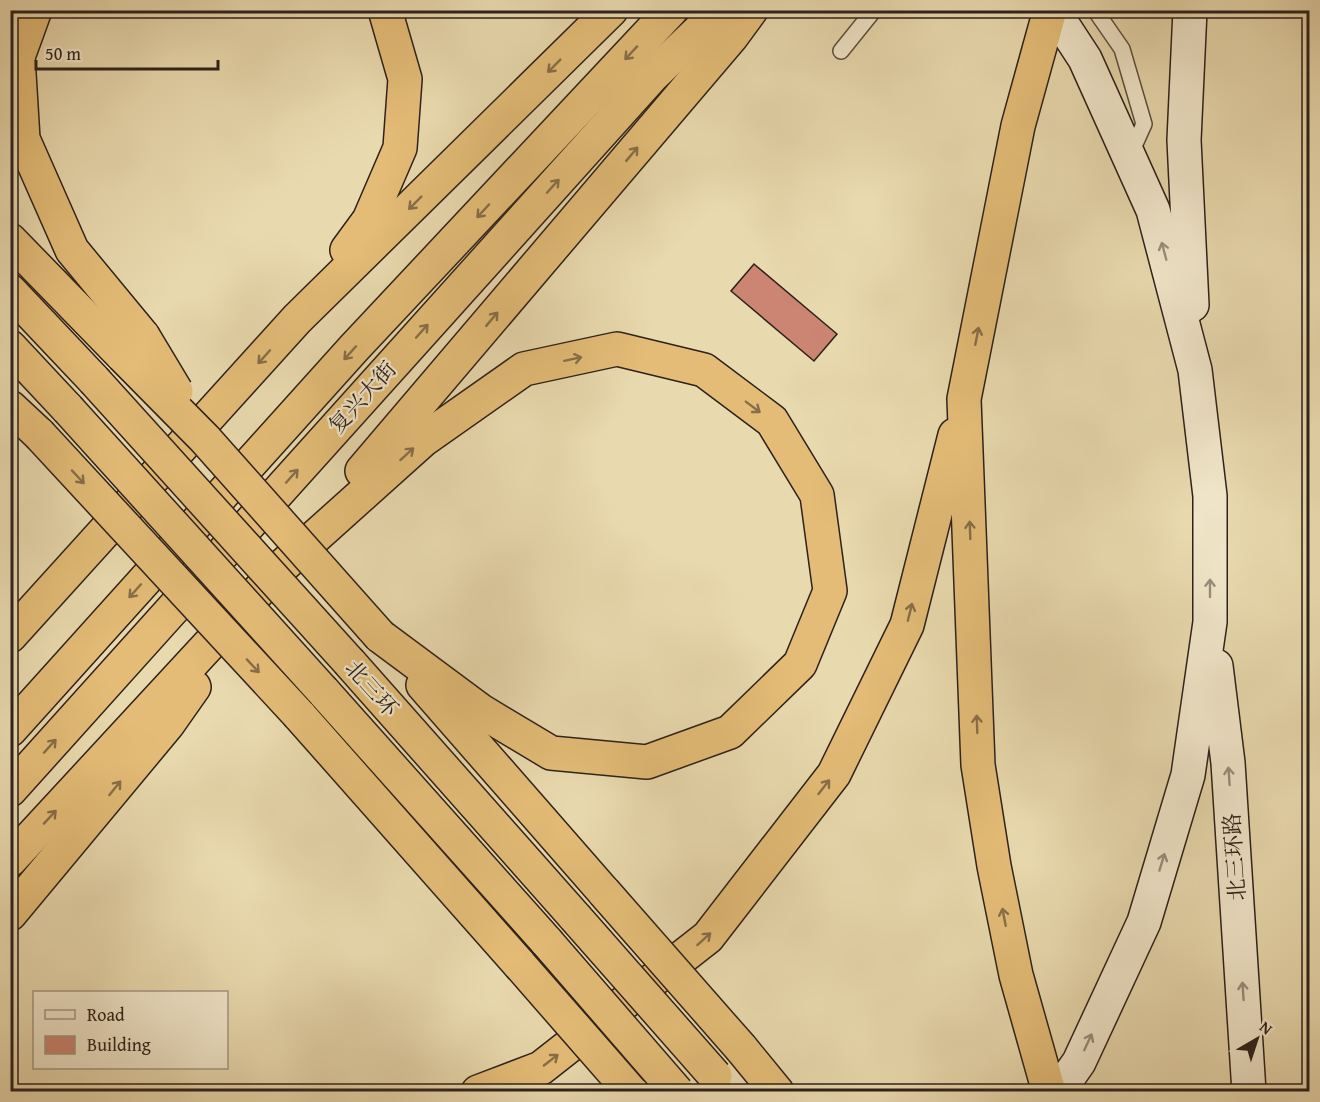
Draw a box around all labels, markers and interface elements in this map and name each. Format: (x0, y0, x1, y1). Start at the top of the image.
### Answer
scale bar (36, 33, 218, 71)
text: 50 m (45, 40, 81, 67)
one-way arrow (624, 45, 638, 60)
one-way arrow (547, 59, 562, 74)
one-way arrow (625, 146, 638, 162)
one-way arrow (546, 179, 560, 194)
one-way arrow (408, 196, 423, 210)
one-way arrow (476, 203, 490, 218)
one-way arrow (1157, 242, 1169, 261)
one-way arrow (485, 311, 498, 327)
one-way arrow (415, 323, 429, 338)
one-way arrow (972, 327, 983, 346)
one-way arrow (343, 345, 357, 360)
one-way arrow (257, 349, 271, 364)
one-way arrow (564, 352, 583, 364)
street label: 复兴大街 (321, 354, 403, 440)
one-way arrow (744, 400, 760, 413)
one-way arrow (399, 447, 414, 461)
one-way arrow (71, 469, 86, 484)
one-way arrow (285, 469, 299, 484)
one-way arrow (964, 520, 975, 540)
one-way arrow (1204, 579, 1216, 599)
one-way arrow (128, 584, 142, 599)
one-way arrow (905, 603, 917, 622)
street label: 北三环 (338, 653, 406, 723)
one-way arrow (246, 659, 261, 674)
one-way arrow (971, 715, 983, 735)
one-way arrow (43, 739, 57, 754)
one-way arrow (1223, 766, 1234, 786)
one-way arrow (818, 779, 831, 795)
one-way arrow (108, 780, 121, 796)
one-way arrow (43, 810, 57, 825)
street label: 北三环路 (1215, 812, 1253, 902)
one-way arrow (1157, 853, 1168, 872)
one-way arrow (998, 908, 1009, 927)
one-way arrow (696, 932, 711, 946)
one-way arrow (1237, 982, 1248, 1002)
legend (33, 991, 228, 1069)
text: Road (87, 1001, 125, 1028)
north arrow (1227, 1009, 1287, 1069)
text: N (1255, 1015, 1278, 1040)
text: Building (87, 1031, 151, 1058)
one-way arrow (1083, 1033, 1095, 1051)
one-way arrow (542, 1054, 558, 1067)

